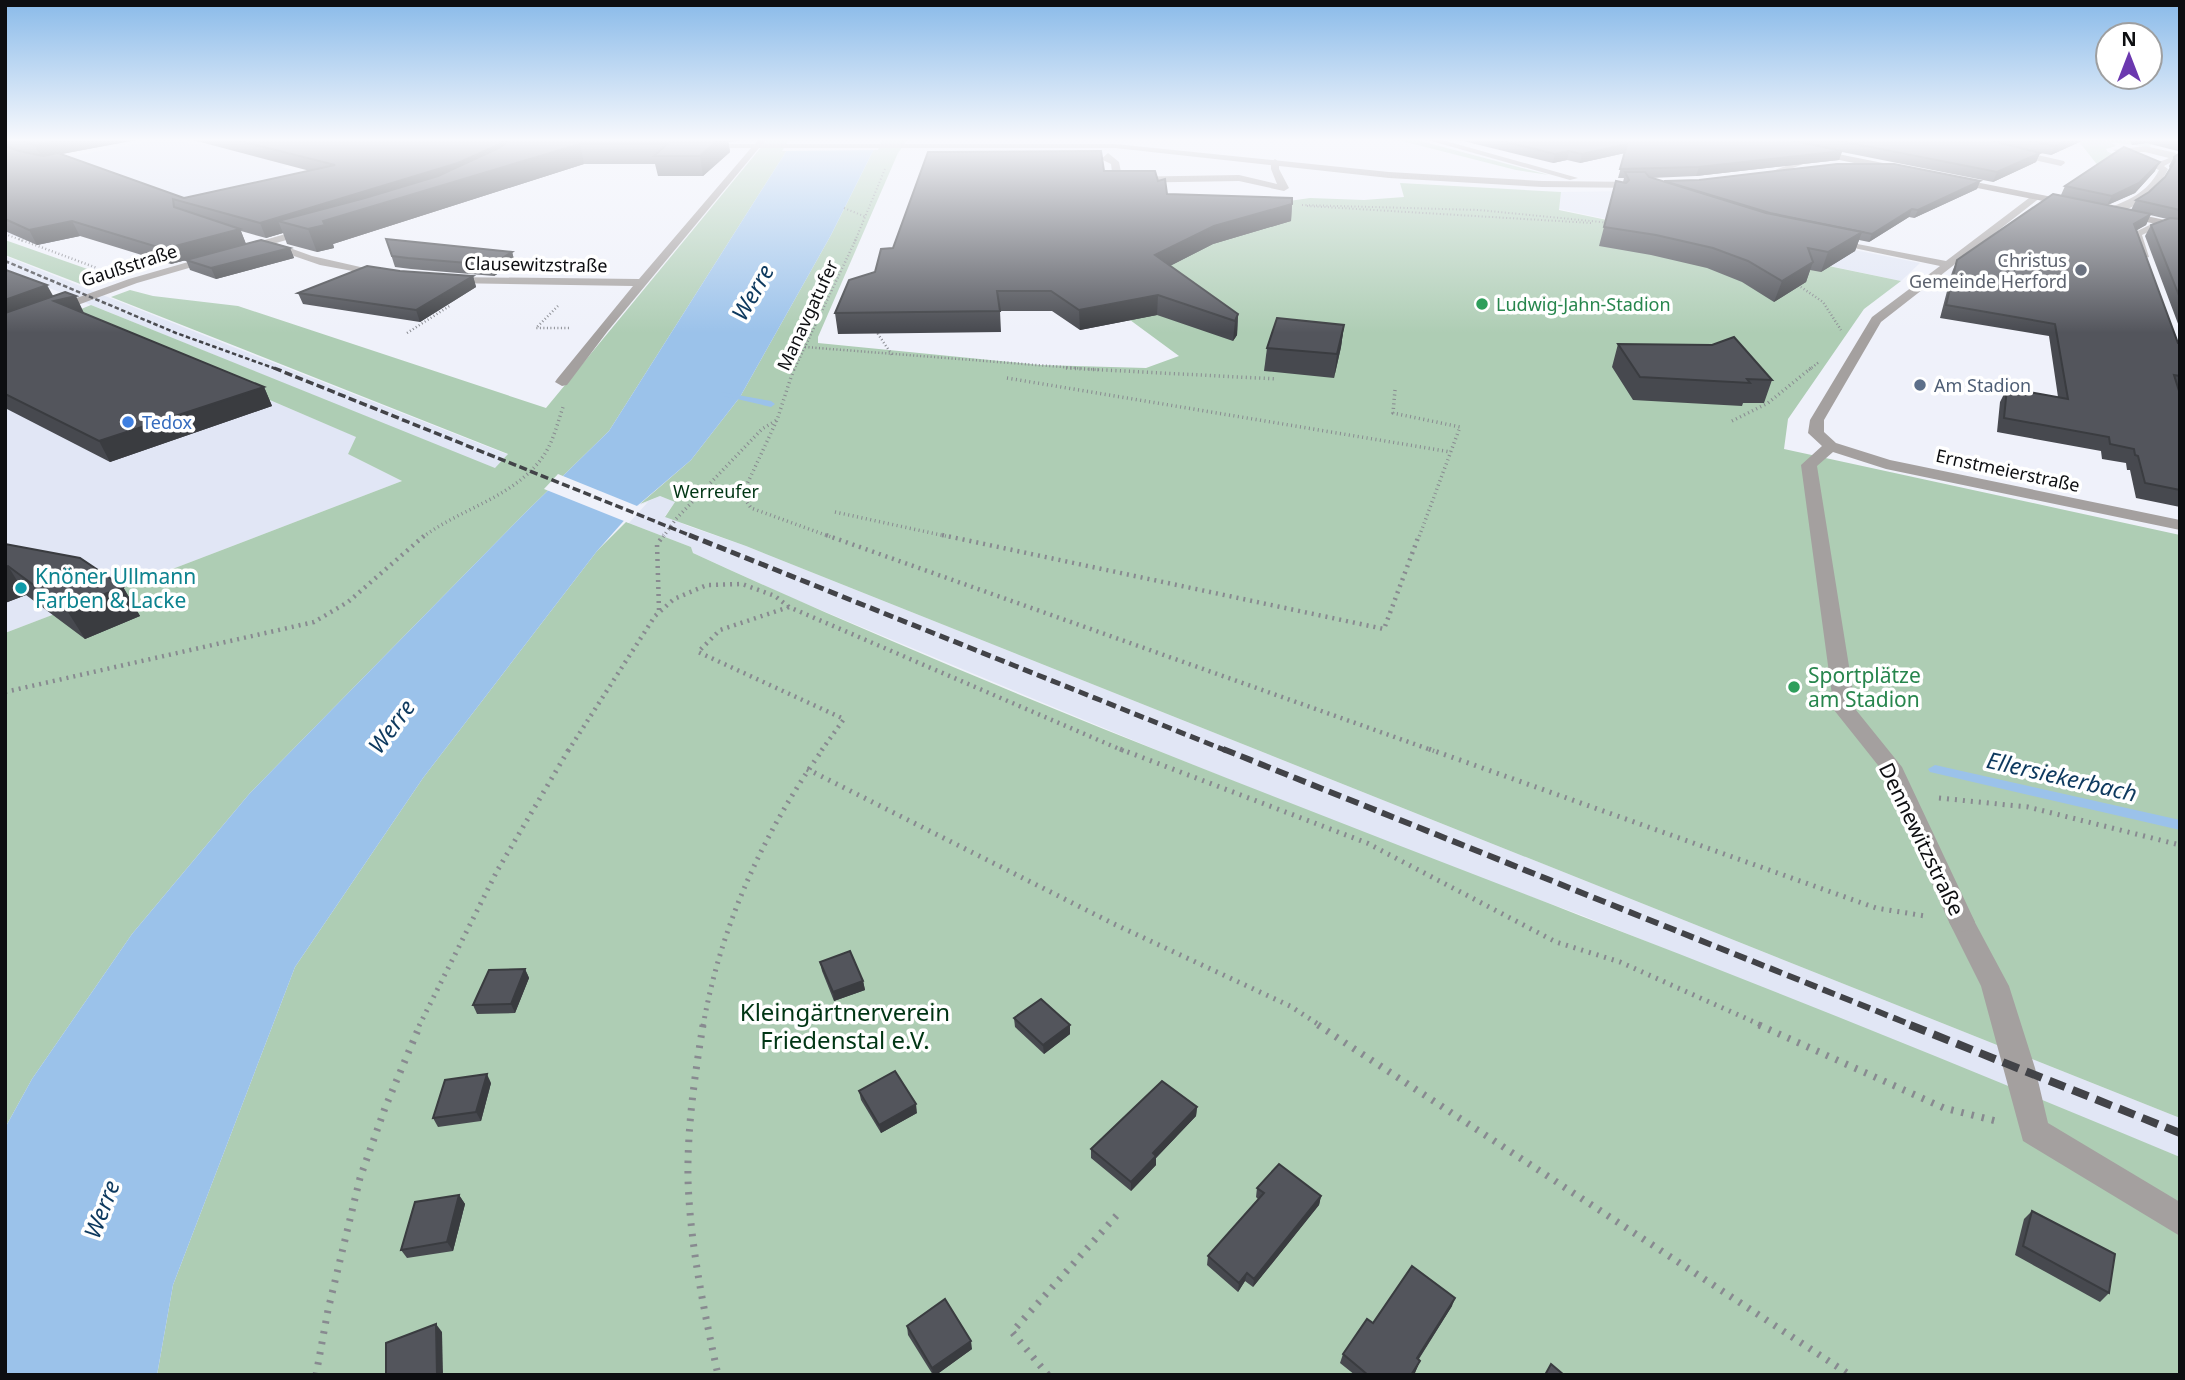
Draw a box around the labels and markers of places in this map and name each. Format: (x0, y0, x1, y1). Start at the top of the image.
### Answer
place label: Christus Gemeinde Herford (1909, 248, 2067, 293)
marker: Christus Gemeinde Herford (2073, 262, 2089, 278)
place label: Ludwig-Jahn-Stadion (1496, 292, 1671, 316)
marker: Ludwig-Jahn-Stadion (1474, 296, 1490, 312)
place label: Am Stadion (1934, 373, 2031, 397)
marker: Am Stadion (1912, 377, 1928, 393)
place label: Tedox (142, 410, 192, 434)
marker: Tedox (120, 414, 136, 430)
place label: Knöner Ullmann Farben & Lacke (35, 562, 196, 614)
marker: Knöner Ullmann Farben & Lacke (13, 580, 29, 596)
place label: Sportplätze am Stadion (1808, 661, 1921, 713)
marker: Sportplätze am Stadion (1786, 679, 1802, 695)

